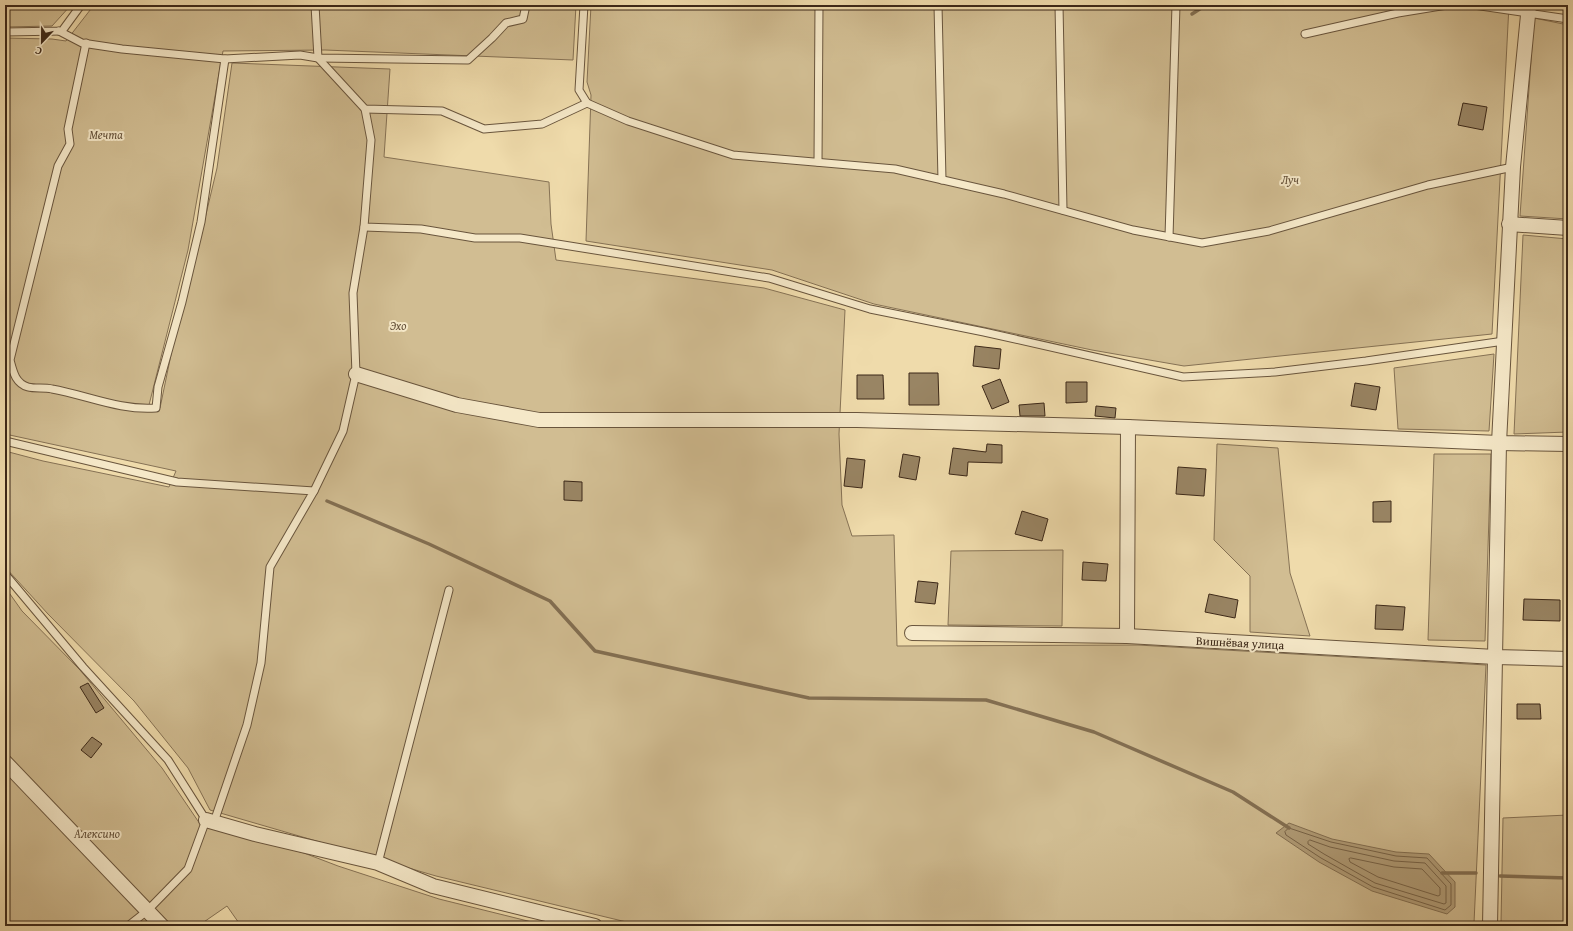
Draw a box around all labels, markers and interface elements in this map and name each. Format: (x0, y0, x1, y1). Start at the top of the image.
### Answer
north arrow (22, 22, 62, 62)
text: С (32, 43, 44, 60)
park label: Мечта (89, 126, 123, 143)
park label: Луч (1281, 171, 1299, 188)
park label: Эхо (390, 317, 406, 334)
street label: Вишнёвая улица (1195, 632, 1285, 653)
park label: Алексино (73, 825, 120, 842)

